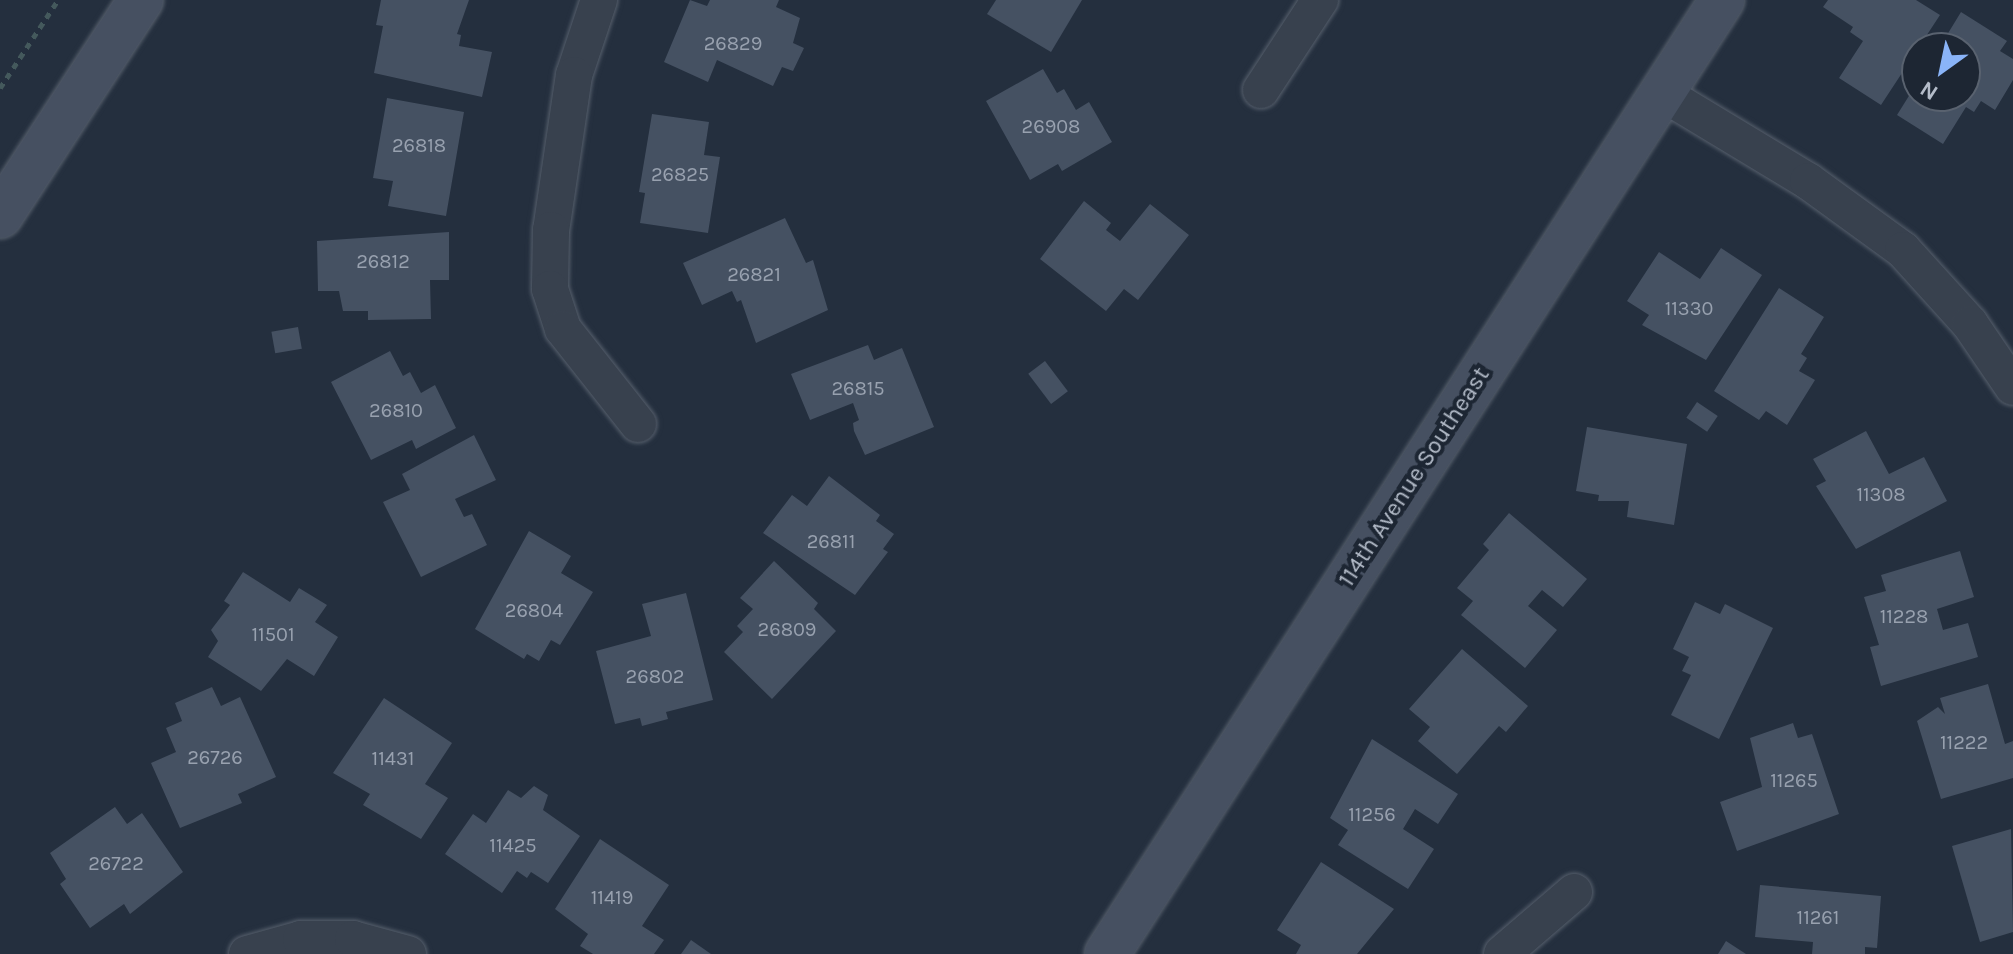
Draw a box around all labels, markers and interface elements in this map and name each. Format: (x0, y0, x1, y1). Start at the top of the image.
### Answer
house number: 26829 (704, 31, 762, 55)
north arrow (1901, 32, 1981, 112)
text: N (1915, 75, 1943, 106)
house number: 26908 (1022, 114, 1080, 138)
house number: 26818 (392, 133, 446, 157)
house number: 26825 (651, 162, 709, 186)
house number: 26812 (356, 249, 410, 273)
house number: 26821 (727, 262, 781, 286)
house number: 11330 (1665, 296, 1713, 320)
street label: 114th Avenue Southeast (1332, 362, 1496, 592)
house number: 26815 (831, 376, 885, 400)
house number: 26810 (369, 398, 423, 422)
house number: 11308 (1856, 482, 1906, 506)
house number: 26811 (807, 529, 855, 553)
house number: 26804 (505, 598, 563, 622)
house number: 11228 (1880, 604, 1928, 628)
house number: 26809 (758, 617, 816, 641)
house number: 11501 (252, 622, 294, 646)
house number: 26802 (626, 664, 684, 688)
house number: 11222 (1940, 730, 1988, 754)
house number: 26726 (187, 745, 243, 769)
house number: 11431 (372, 746, 414, 770)
house number: 11265 (1770, 768, 1818, 792)
house number: 11256 (1348, 802, 1396, 826)
house number: 11425 (489, 833, 537, 857)
house number: 26722 (88, 851, 144, 875)
house number: 11419 (591, 885, 633, 909)
house number: 11261 (1797, 905, 1839, 929)

